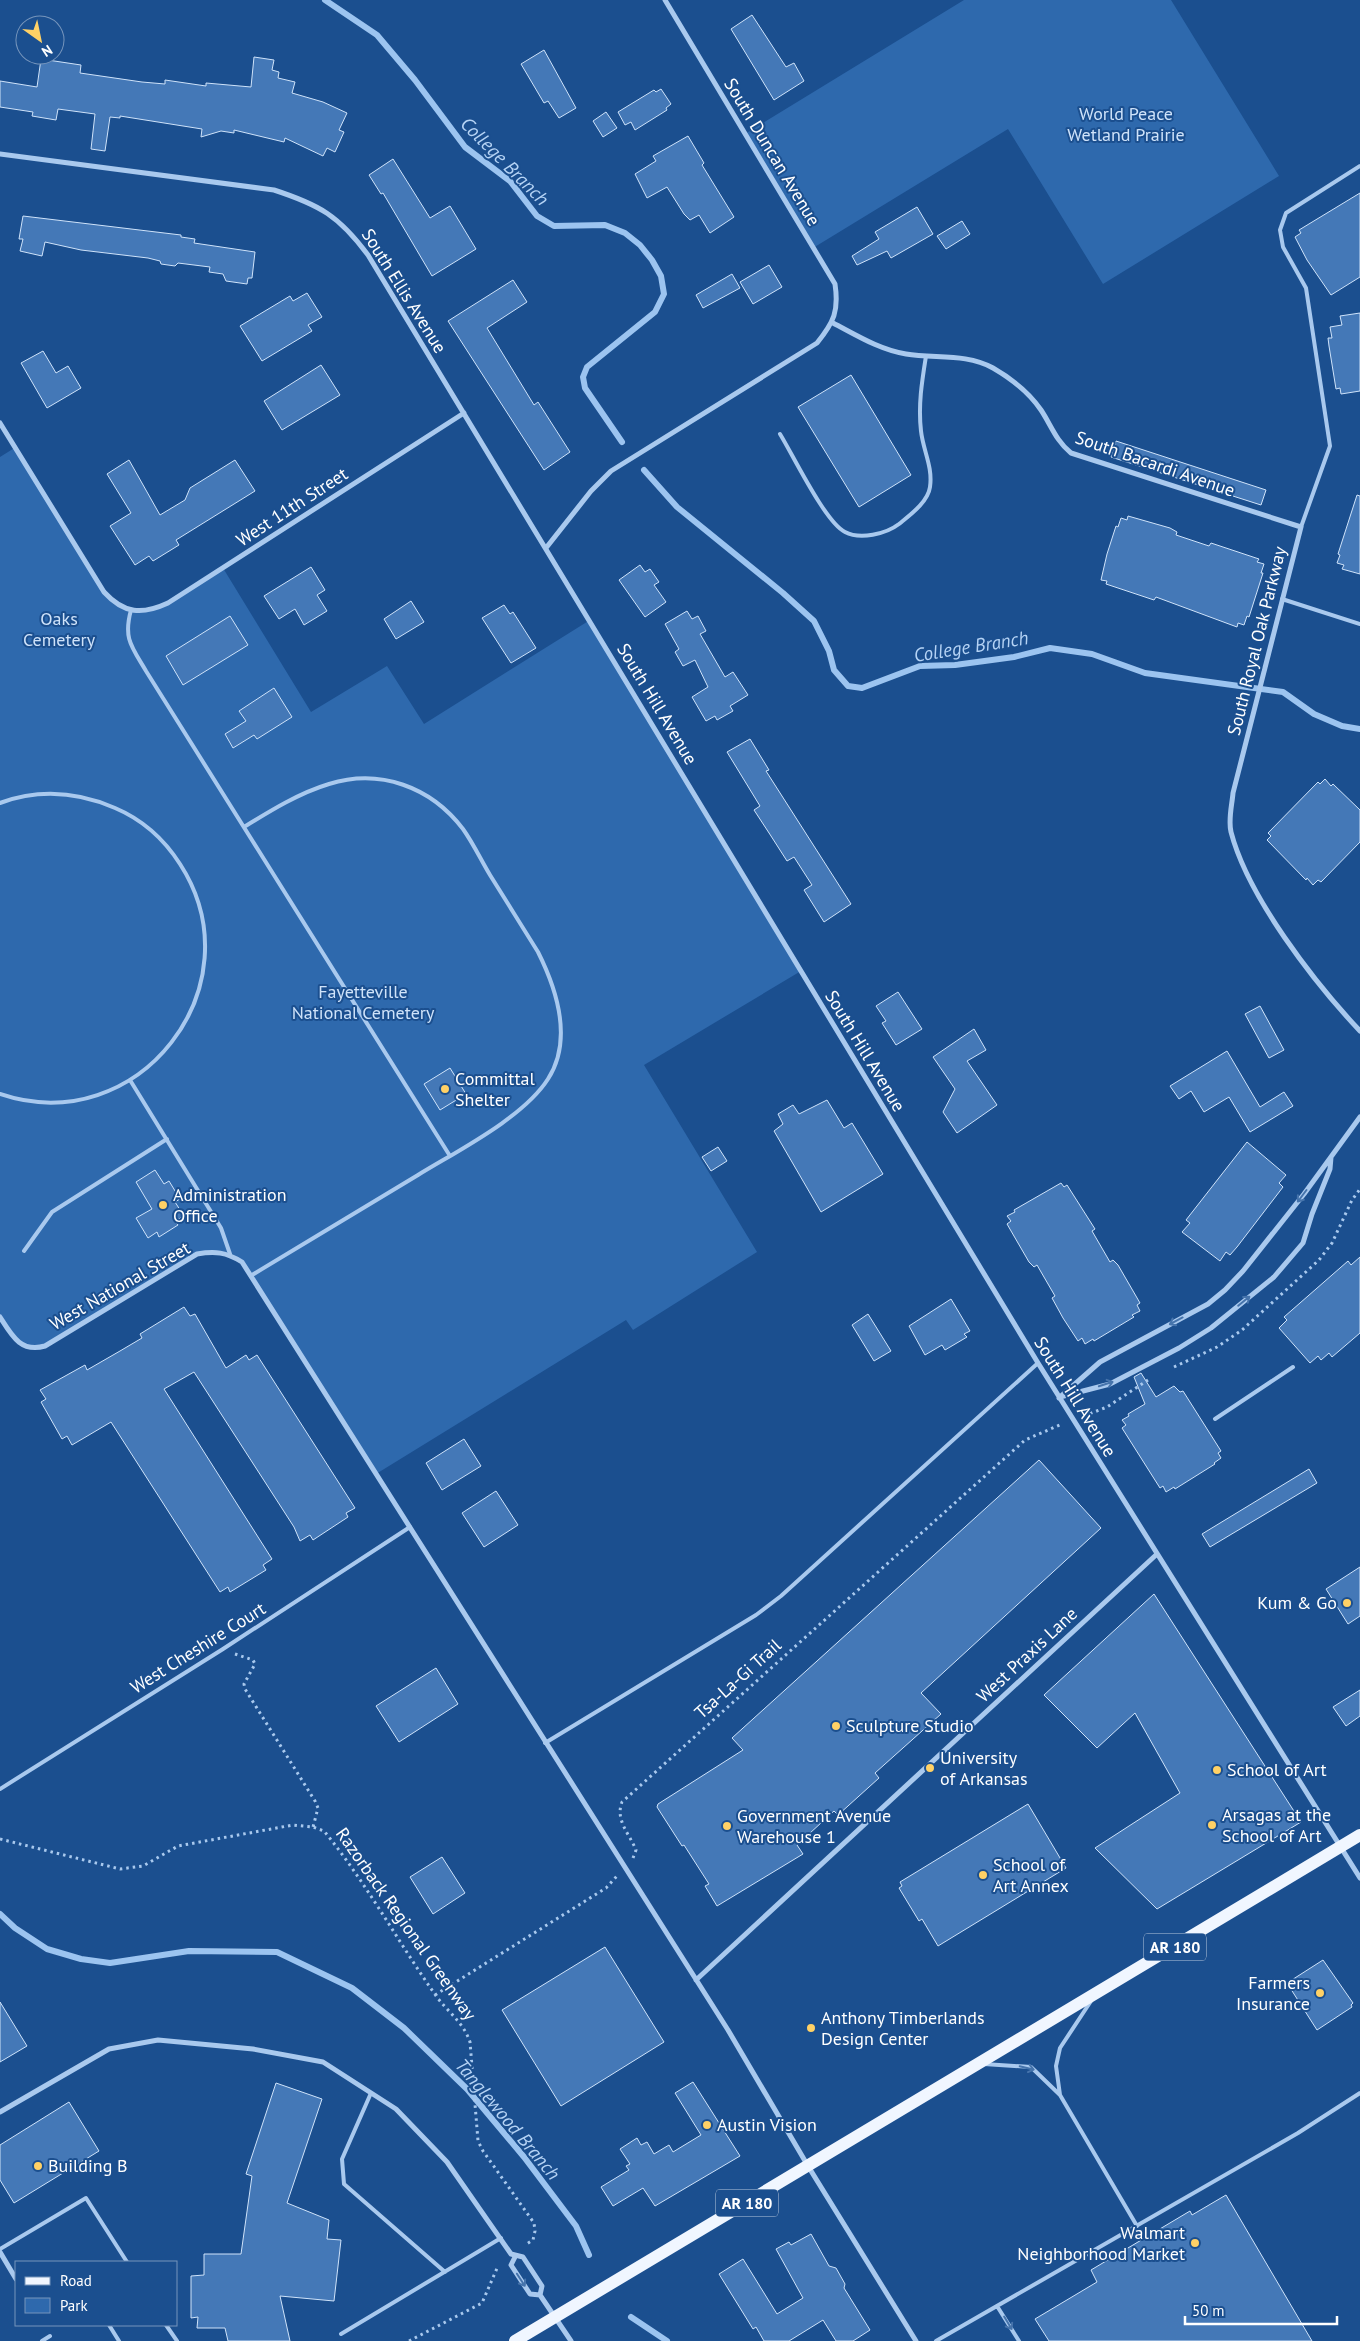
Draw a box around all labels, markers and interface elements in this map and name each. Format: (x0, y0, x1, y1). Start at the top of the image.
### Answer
north arrow (15, 15, 65, 65)
text: N (38, 41, 56, 61)
street label: South Duncan Avenue (719, 74, 826, 230)
park label: World Peace Wetland Prairie (1067, 102, 1185, 146)
water label: College Branch (456, 112, 554, 210)
street label: South Ellis Avenue (357, 224, 452, 357)
street label: South Bacardi Avenue (1072, 425, 1238, 502)
street label: West 11th Street (232, 462, 352, 551)
street label: South Royal Oak Parkway (1222, 543, 1291, 738)
park label: Oaks Cemetery (23, 607, 96, 651)
water label: College Branch (912, 625, 1030, 667)
street label: South Hill Avenue (612, 639, 703, 769)
park label: Fayetteville National Cemetery (292, 980, 435, 1024)
street label: South Hill Avenue (820, 986, 911, 1116)
place label: Committal Shelter (455, 1067, 535, 1111)
marker: Committal Shelter (439, 1083, 451, 1095)
place label: Administration Office (173, 1183, 286, 1227)
one-way arrow (1297, 1189, 1308, 1202)
marker: Administration Office (157, 1199, 169, 1211)
street label: West National Street (45, 1236, 194, 1335)
one-way arrow (1238, 1296, 1251, 1307)
one-way arrow (1169, 1316, 1184, 1326)
street label: South Hill Avenue (1029, 1332, 1122, 1461)
one-way arrow (1097, 1379, 1113, 1389)
place label: Kum & Go (1257, 1591, 1337, 1614)
street label: West Cheshire Court (126, 1597, 270, 1698)
marker: Kum & Go (1341, 1597, 1353, 1609)
street label: West Praxis Lane (971, 1602, 1082, 1707)
street label: Tsa-La-Gi Trail (690, 1633, 786, 1724)
place label: Sculpture Studio (846, 1714, 974, 1737)
marker: Sculpture Studio (830, 1720, 842, 1732)
place label: University of Arkansas (940, 1746, 1028, 1790)
place label: School of Art (1227, 1758, 1327, 1781)
marker: University of Arkansas (924, 1762, 936, 1774)
marker: School of Art (1211, 1764, 1223, 1776)
place label: Arsagas at the School of Art (1222, 1803, 1331, 1847)
place label: Government Avenue Warehouse 1 (737, 1804, 891, 1848)
marker: Arsagas at the School of Art (1206, 1819, 1218, 1831)
marker: Government Avenue Warehouse 1 (721, 1820, 733, 1832)
street label: Razorback Regional Greenway (331, 1823, 482, 2025)
place label: School of Art Annex (993, 1853, 1069, 1897)
marker: School of Art Annex (977, 1869, 989, 1881)
road number: AR 180 (1144, 1934, 1206, 1960)
place label: Farmers Insurance (1236, 1971, 1310, 2015)
marker: Farmers Insurance (1314, 1987, 1326, 1999)
place label: Anthony Timberlands Design Center (821, 2006, 985, 2050)
marker: Anthony Timberlands Design Center (805, 2022, 817, 2034)
water label: Tanglewood Branch (450, 2053, 566, 2185)
one-way arrow (1019, 2064, 1035, 2073)
place label: Austin Vision (717, 2113, 817, 2136)
marker: Austin Vision (701, 2119, 713, 2131)
place label: Building B (48, 2154, 128, 2177)
marker: Building B (32, 2160, 44, 2172)
road number: AR 180 (716, 2190, 778, 2216)
place label: Walmart Neighborhood Market (1017, 2221, 1185, 2265)
marker: Walmart Neighborhood Market (1189, 2237, 1201, 2249)
legend (15, 2261, 178, 2326)
text: Road (60, 2271, 92, 2290)
one-way arrow (516, 2273, 526, 2287)
scale bar (1185, 2294, 1338, 2326)
text: Park (60, 2296, 88, 2315)
text: 50 m (1192, 2301, 1225, 2320)
one-way arrow (1004, 2316, 1014, 2330)

